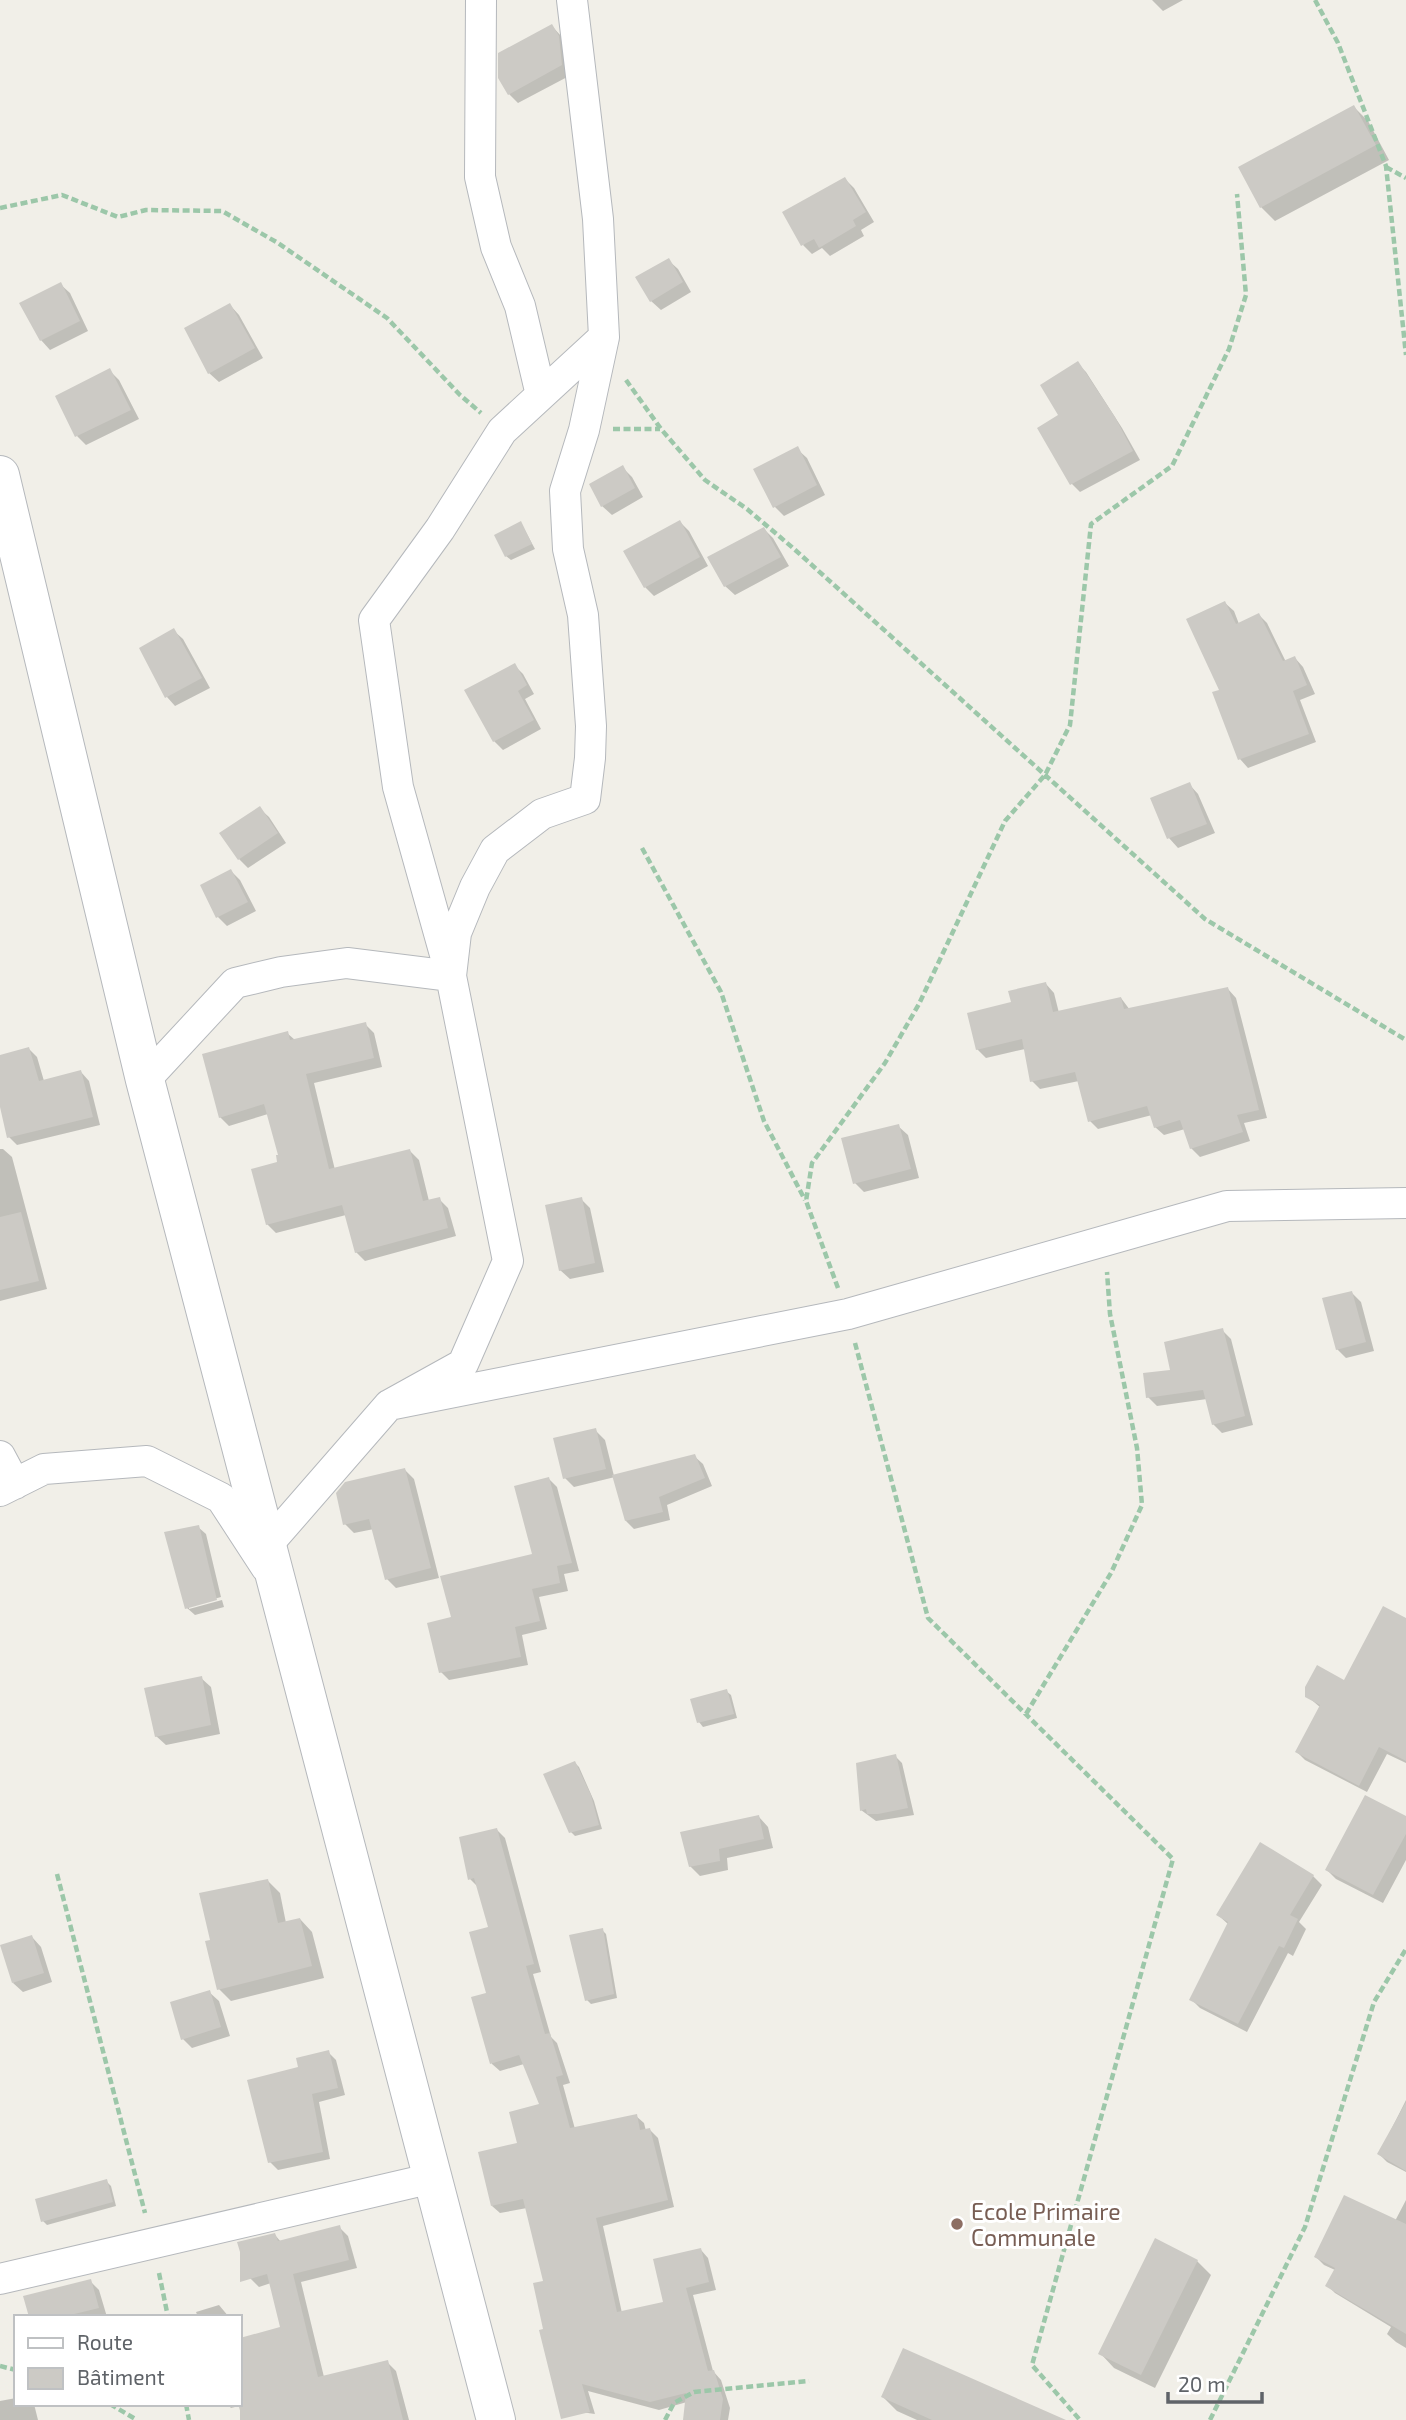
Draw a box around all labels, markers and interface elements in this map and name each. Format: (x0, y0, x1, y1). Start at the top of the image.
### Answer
place label: Ecole Primaire Communale (971, 2197, 1121, 2251)
marker: Ecole Primaire Communale (949, 2216, 965, 2232)
legend (14, 2315, 242, 2406)
text: Route (77, 2329, 133, 2354)
scale bar (1168, 2360, 1262, 2404)
text: Bâtiment (77, 2364, 165, 2389)
text: 20 m (1178, 2371, 1226, 2396)

